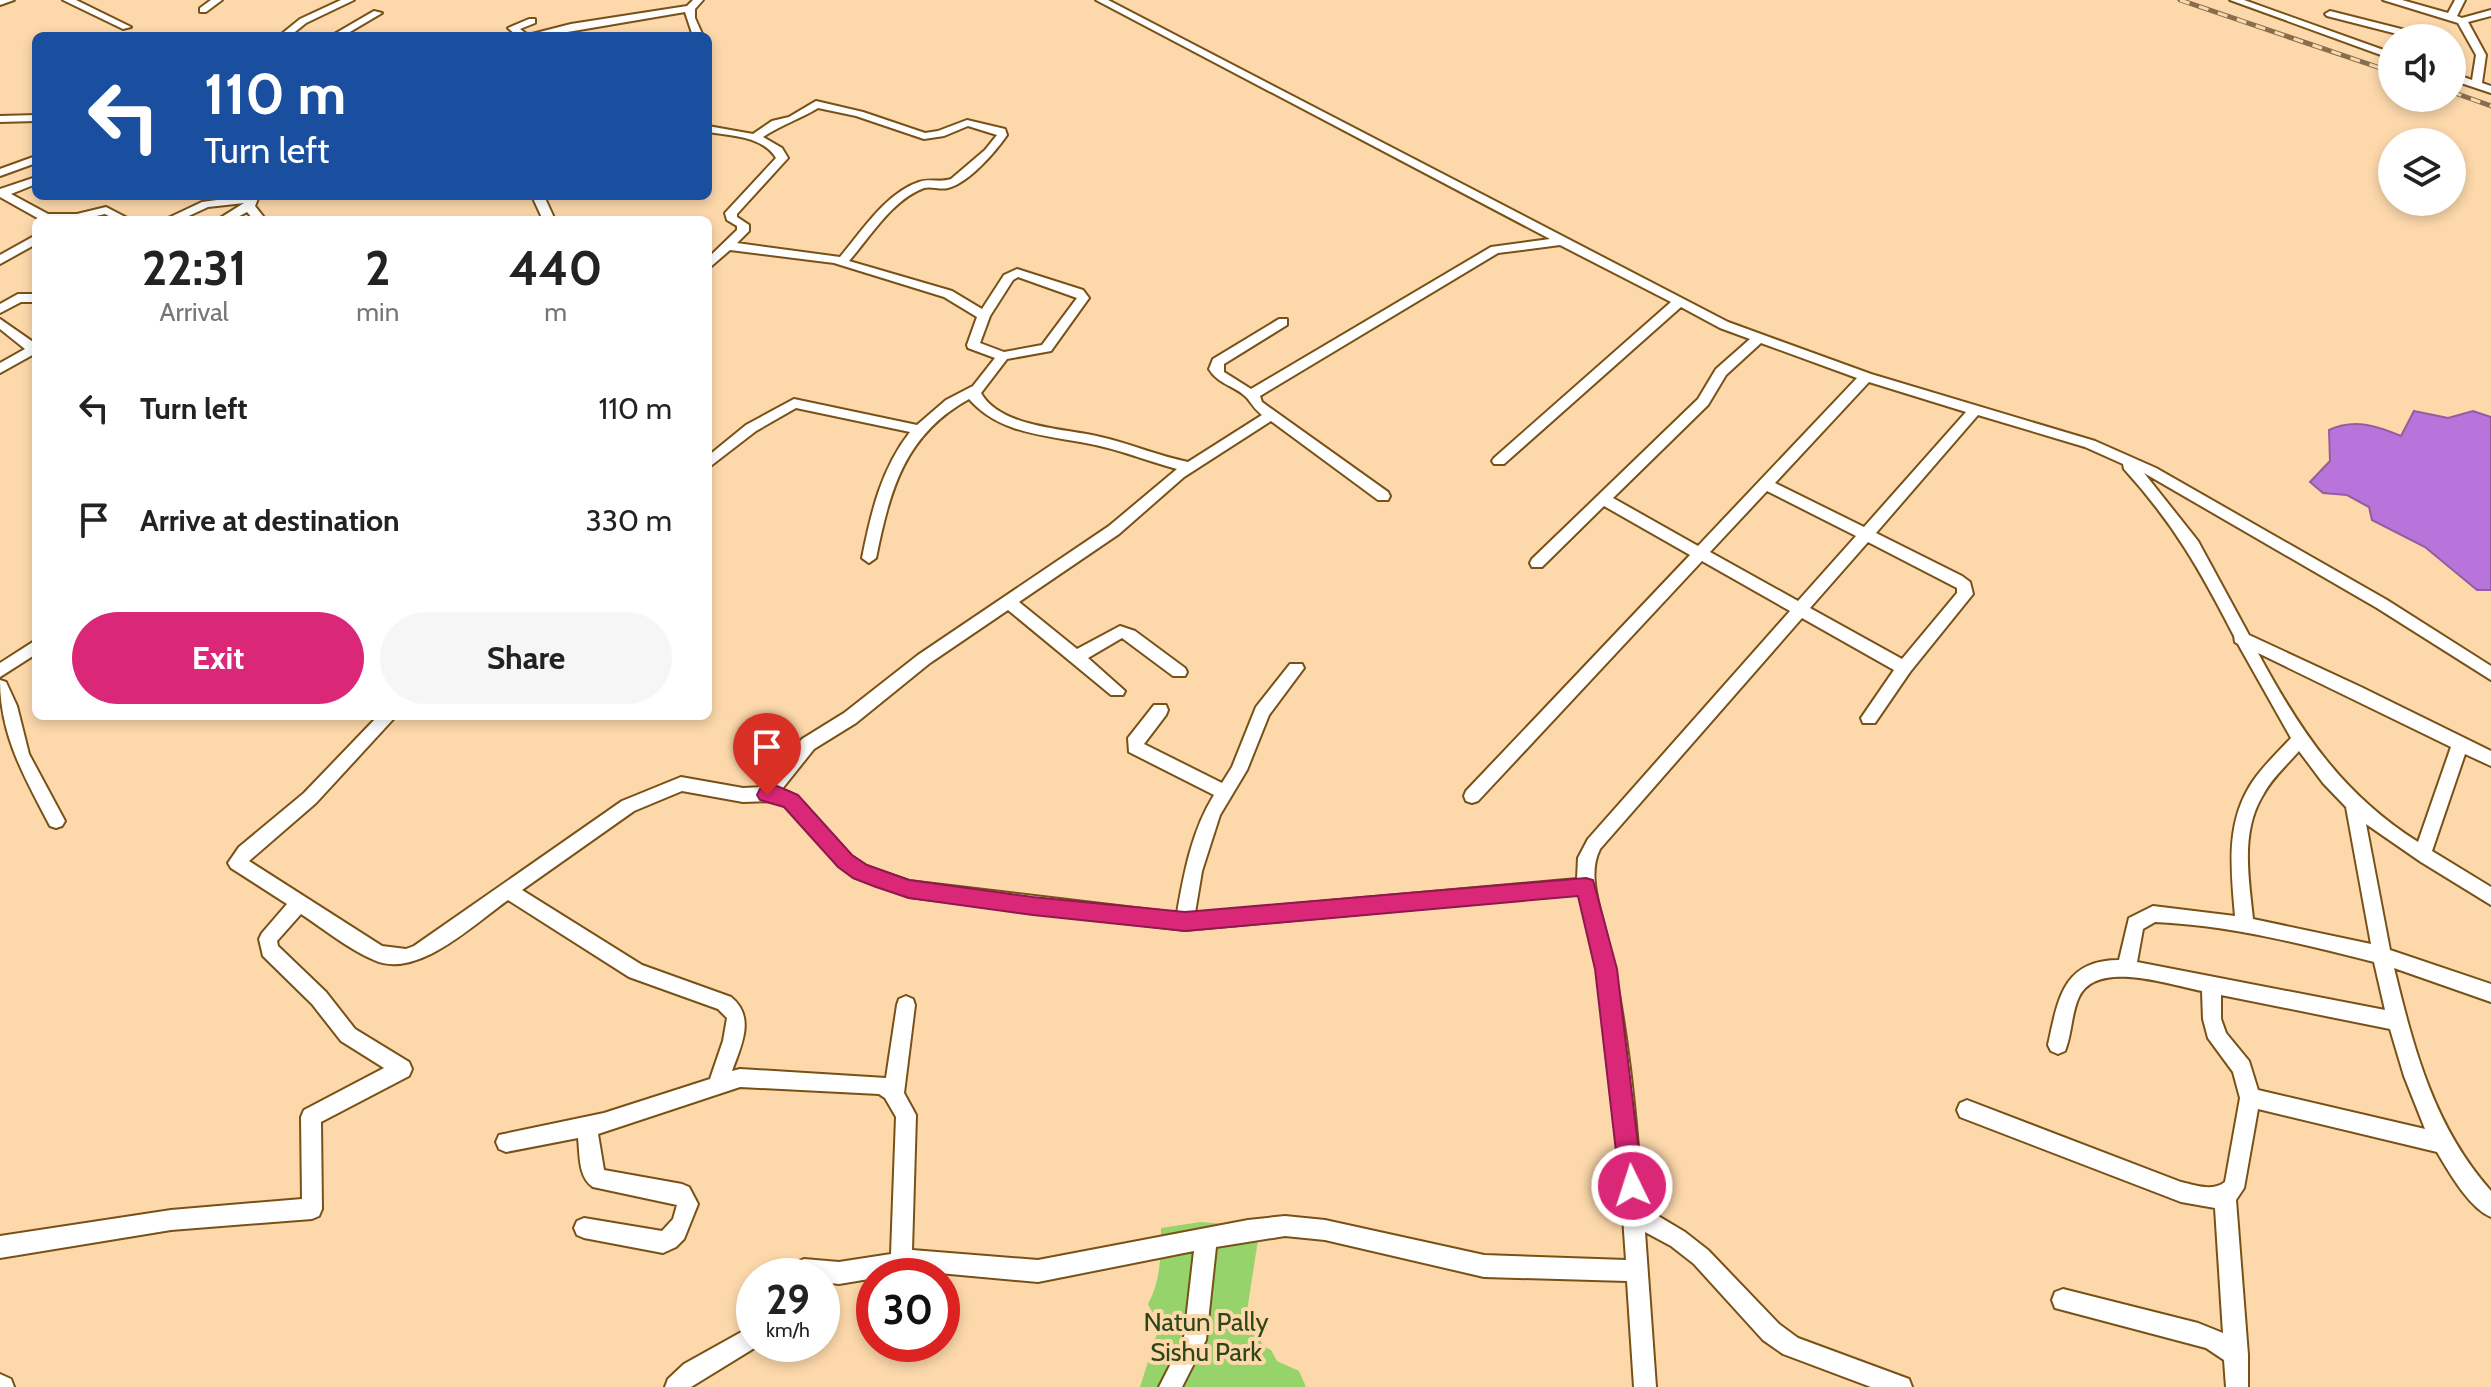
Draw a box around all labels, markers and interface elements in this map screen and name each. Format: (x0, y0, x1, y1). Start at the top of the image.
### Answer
map controls (2378, 24, 2466, 216)
button: sound (2378, 24, 2466, 112)
text: 110 m (204, 60, 346, 128)
icon: left (72, 64, 176, 168)
text: Turn left (204, 128, 329, 172)
button: layers (2378, 128, 2466, 216)
text: 22:31 (142, 239, 247, 297)
text: 2 (365, 239, 390, 297)
text: 440 (509, 239, 602, 297)
text: Arrival (160, 296, 229, 328)
text: min (356, 296, 399, 328)
text: m (544, 296, 567, 328)
icon: left (72, 386, 116, 430)
text: Turn left (140, 390, 248, 427)
text: 110 m (598, 390, 672, 427)
icon: arrive (72, 498, 116, 542)
text: Arrive at destination (140, 502, 400, 539)
text: 330 m (586, 502, 672, 539)
button: Exit (72, 612, 364, 704)
button: Share (380, 612, 672, 704)
pin (733, 713, 801, 795)
icon: arrive (745, 725, 789, 769)
position arrow (1590, 1144, 1674, 1228)
speed limit sign: 30 (856, 1258, 960, 1362)
text: 29 (766, 1275, 810, 1324)
park label: Natun Pally Sishu Park (1143, 1306, 1269, 1368)
text: km/h (766, 1318, 810, 1342)

